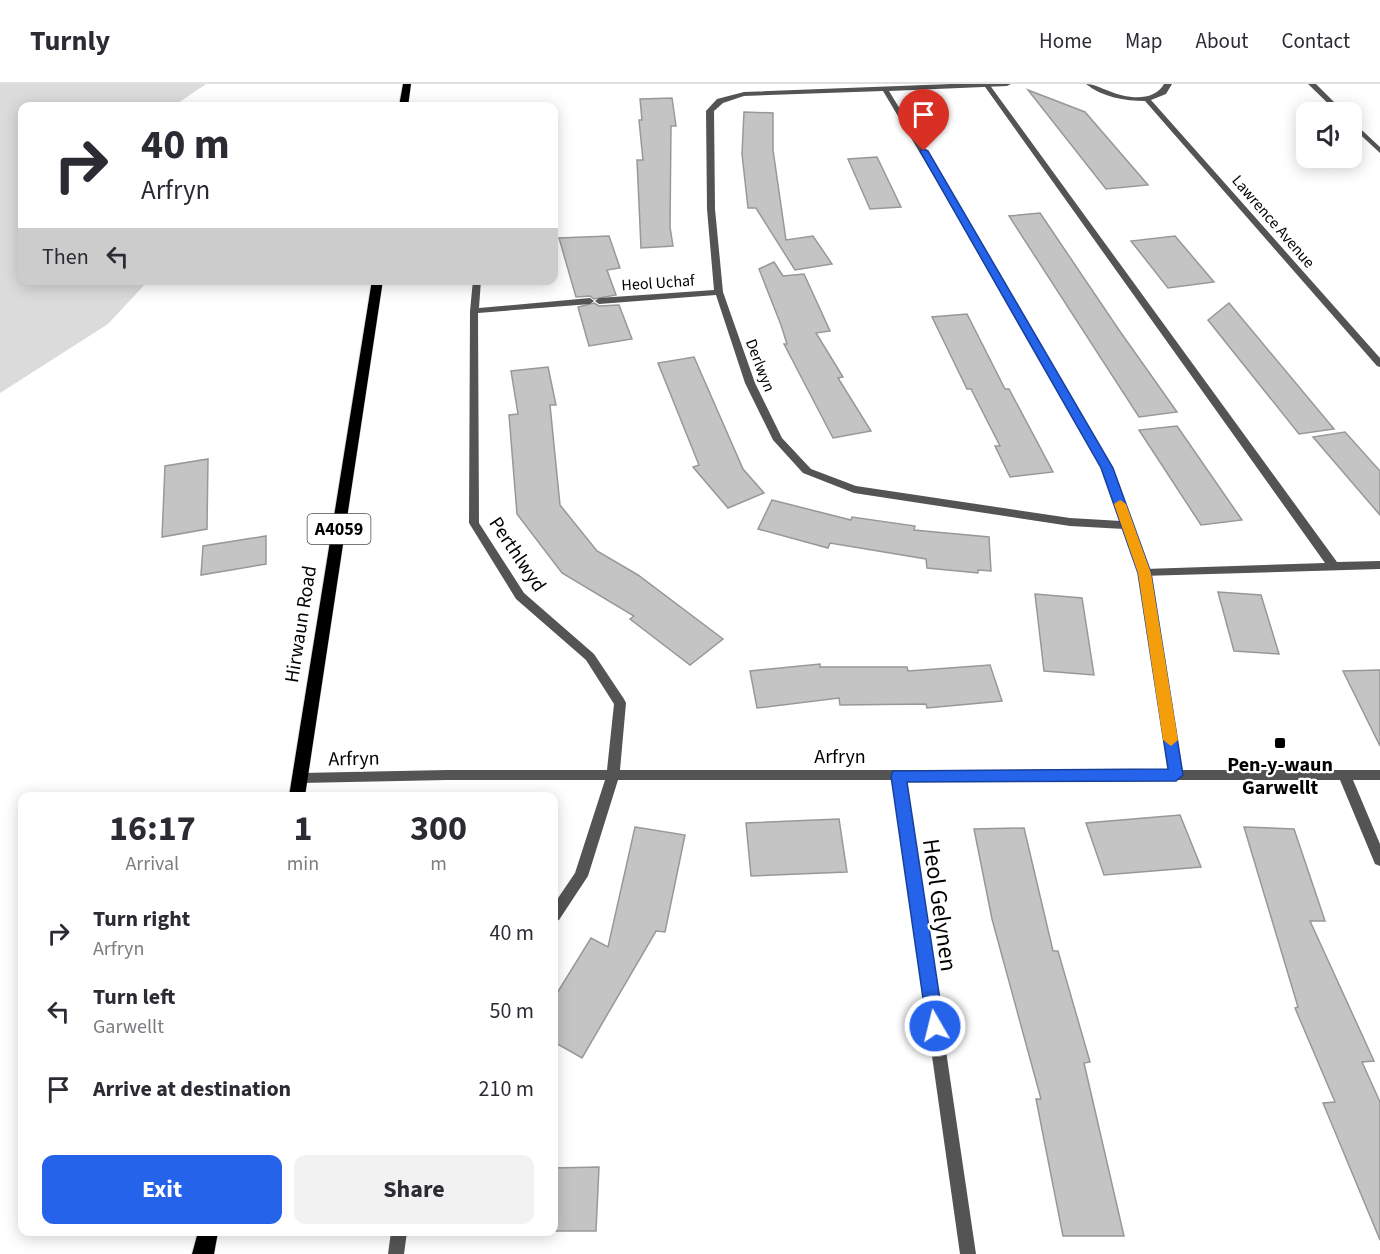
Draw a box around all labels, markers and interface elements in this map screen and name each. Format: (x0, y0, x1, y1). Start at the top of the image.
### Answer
text: Turnly (30, 21, 110, 61)
text: Home (1039, 26, 1092, 56)
text: Map (1125, 26, 1163, 56)
text: About (1196, 26, 1248, 56)
text: Contact (1281, 26, 1350, 56)
pin (898, 89, 949, 151)
icon: arrive (907, 98, 940, 131)
map controls (1296, 102, 1362, 168)
button: sound (1296, 102, 1362, 168)
text: 40 m (141, 115, 230, 175)
icon: right (42, 126, 120, 204)
street label: Lawrence Avenue (1227, 170, 1320, 273)
text: Arfryn (141, 171, 210, 210)
icon: left (101, 240, 134, 273)
text: Then (42, 241, 89, 273)
street label: Heol Uchaf (621, 269, 697, 297)
street label: Derlwyn (740, 336, 780, 395)
street label: Perthlwyd (482, 511, 553, 598)
road number: A4059 (308, 514, 370, 544)
street label: Hirwaun Road (278, 564, 324, 685)
marker: Pen-y-waun Garwellt (1273, 736, 1287, 750)
street label: Arfryn (814, 743, 866, 771)
street label: Arfryn (328, 745, 380, 773)
place label: Pen-y-waun Garwellt (1227, 751, 1333, 802)
text: 16:17 (109, 803, 196, 854)
text: 1 (293, 803, 312, 854)
text: 300 (410, 803, 467, 854)
street label: Heol Gelynen (913, 836, 966, 974)
text: Arrival (125, 850, 179, 878)
text: min (287, 850, 319, 878)
text: m (430, 850, 447, 878)
text: Turn right (93, 903, 190, 935)
icon: right (42, 917, 75, 950)
text: 40 m (489, 917, 534, 949)
text: Arfryn (93, 935, 144, 963)
text: Turn left (93, 981, 175, 1013)
position arrow (903, 994, 967, 1058)
icon: left (42, 995, 75, 1028)
text: 50 m (489, 995, 534, 1027)
text: Garwellt (93, 1013, 164, 1041)
icon: arrive (42, 1073, 75, 1106)
text: Arrive at destination (93, 1073, 291, 1105)
text: 210 m (479, 1073, 534, 1105)
button: Exit (42, 1155, 282, 1224)
button: Share (294, 1155, 534, 1224)

